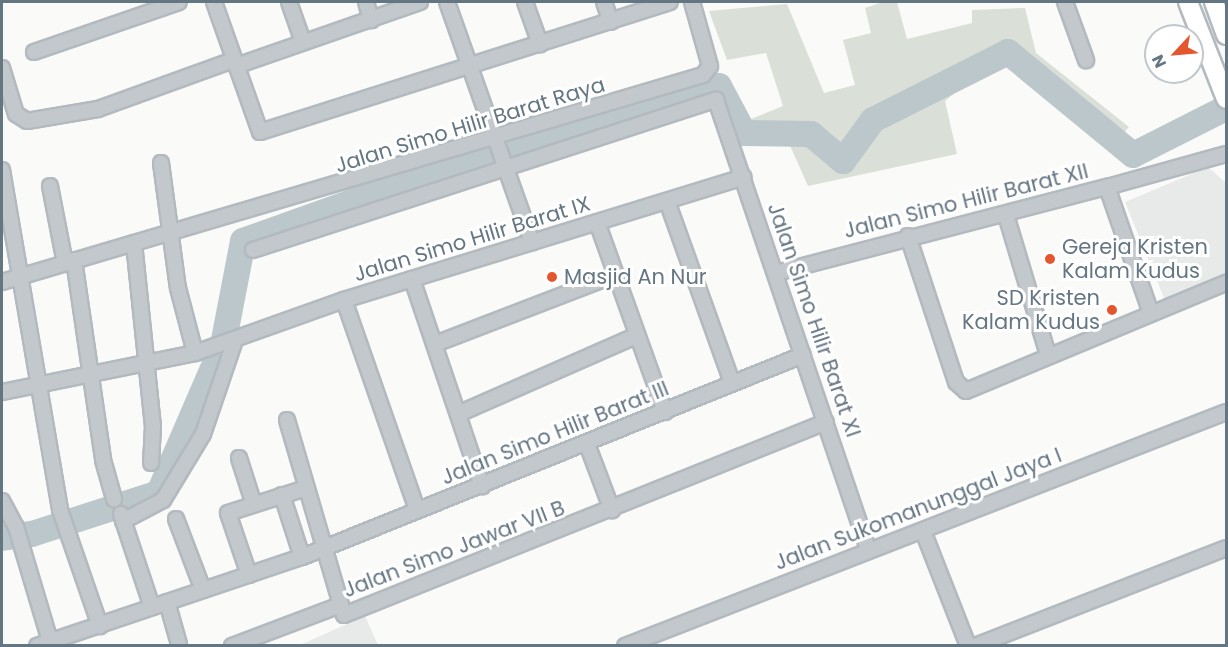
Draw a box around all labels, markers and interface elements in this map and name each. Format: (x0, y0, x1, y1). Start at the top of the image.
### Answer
north arrow (1144, 24, 1204, 84)
text: N (1146, 51, 1172, 72)
street label: Jalan Simo Hilir Barat Raya (332, 72, 608, 178)
street label: Jalan Simo Hilir Barat XII (841, 158, 1091, 244)
street label: Jalan Simo Hilir Barat IX (351, 191, 593, 287)
street label: Jalan Simo Hilir Barat XI (762, 200, 866, 440)
place label: Gereja Kristen Kalam Kudus (1062, 234, 1208, 284)
marker: Gereja Kristen Kalam Kudus (1043, 252, 1057, 266)
place label: Masjid An Nur (564, 264, 707, 290)
marker: Masjid An Nur (545, 270, 559, 284)
place label: SD Kristen Kalam Kudus (962, 285, 1100, 335)
marker: SD Kristen Kalam Kudus (1105, 303, 1119, 317)
street label: Jalan Simo Hilir Barat III (438, 376, 672, 490)
street label: Jalan Sukomanunggal Jaya I (771, 443, 1065, 575)
street label: Jalan Simo Jawar VII B (340, 495, 568, 603)

